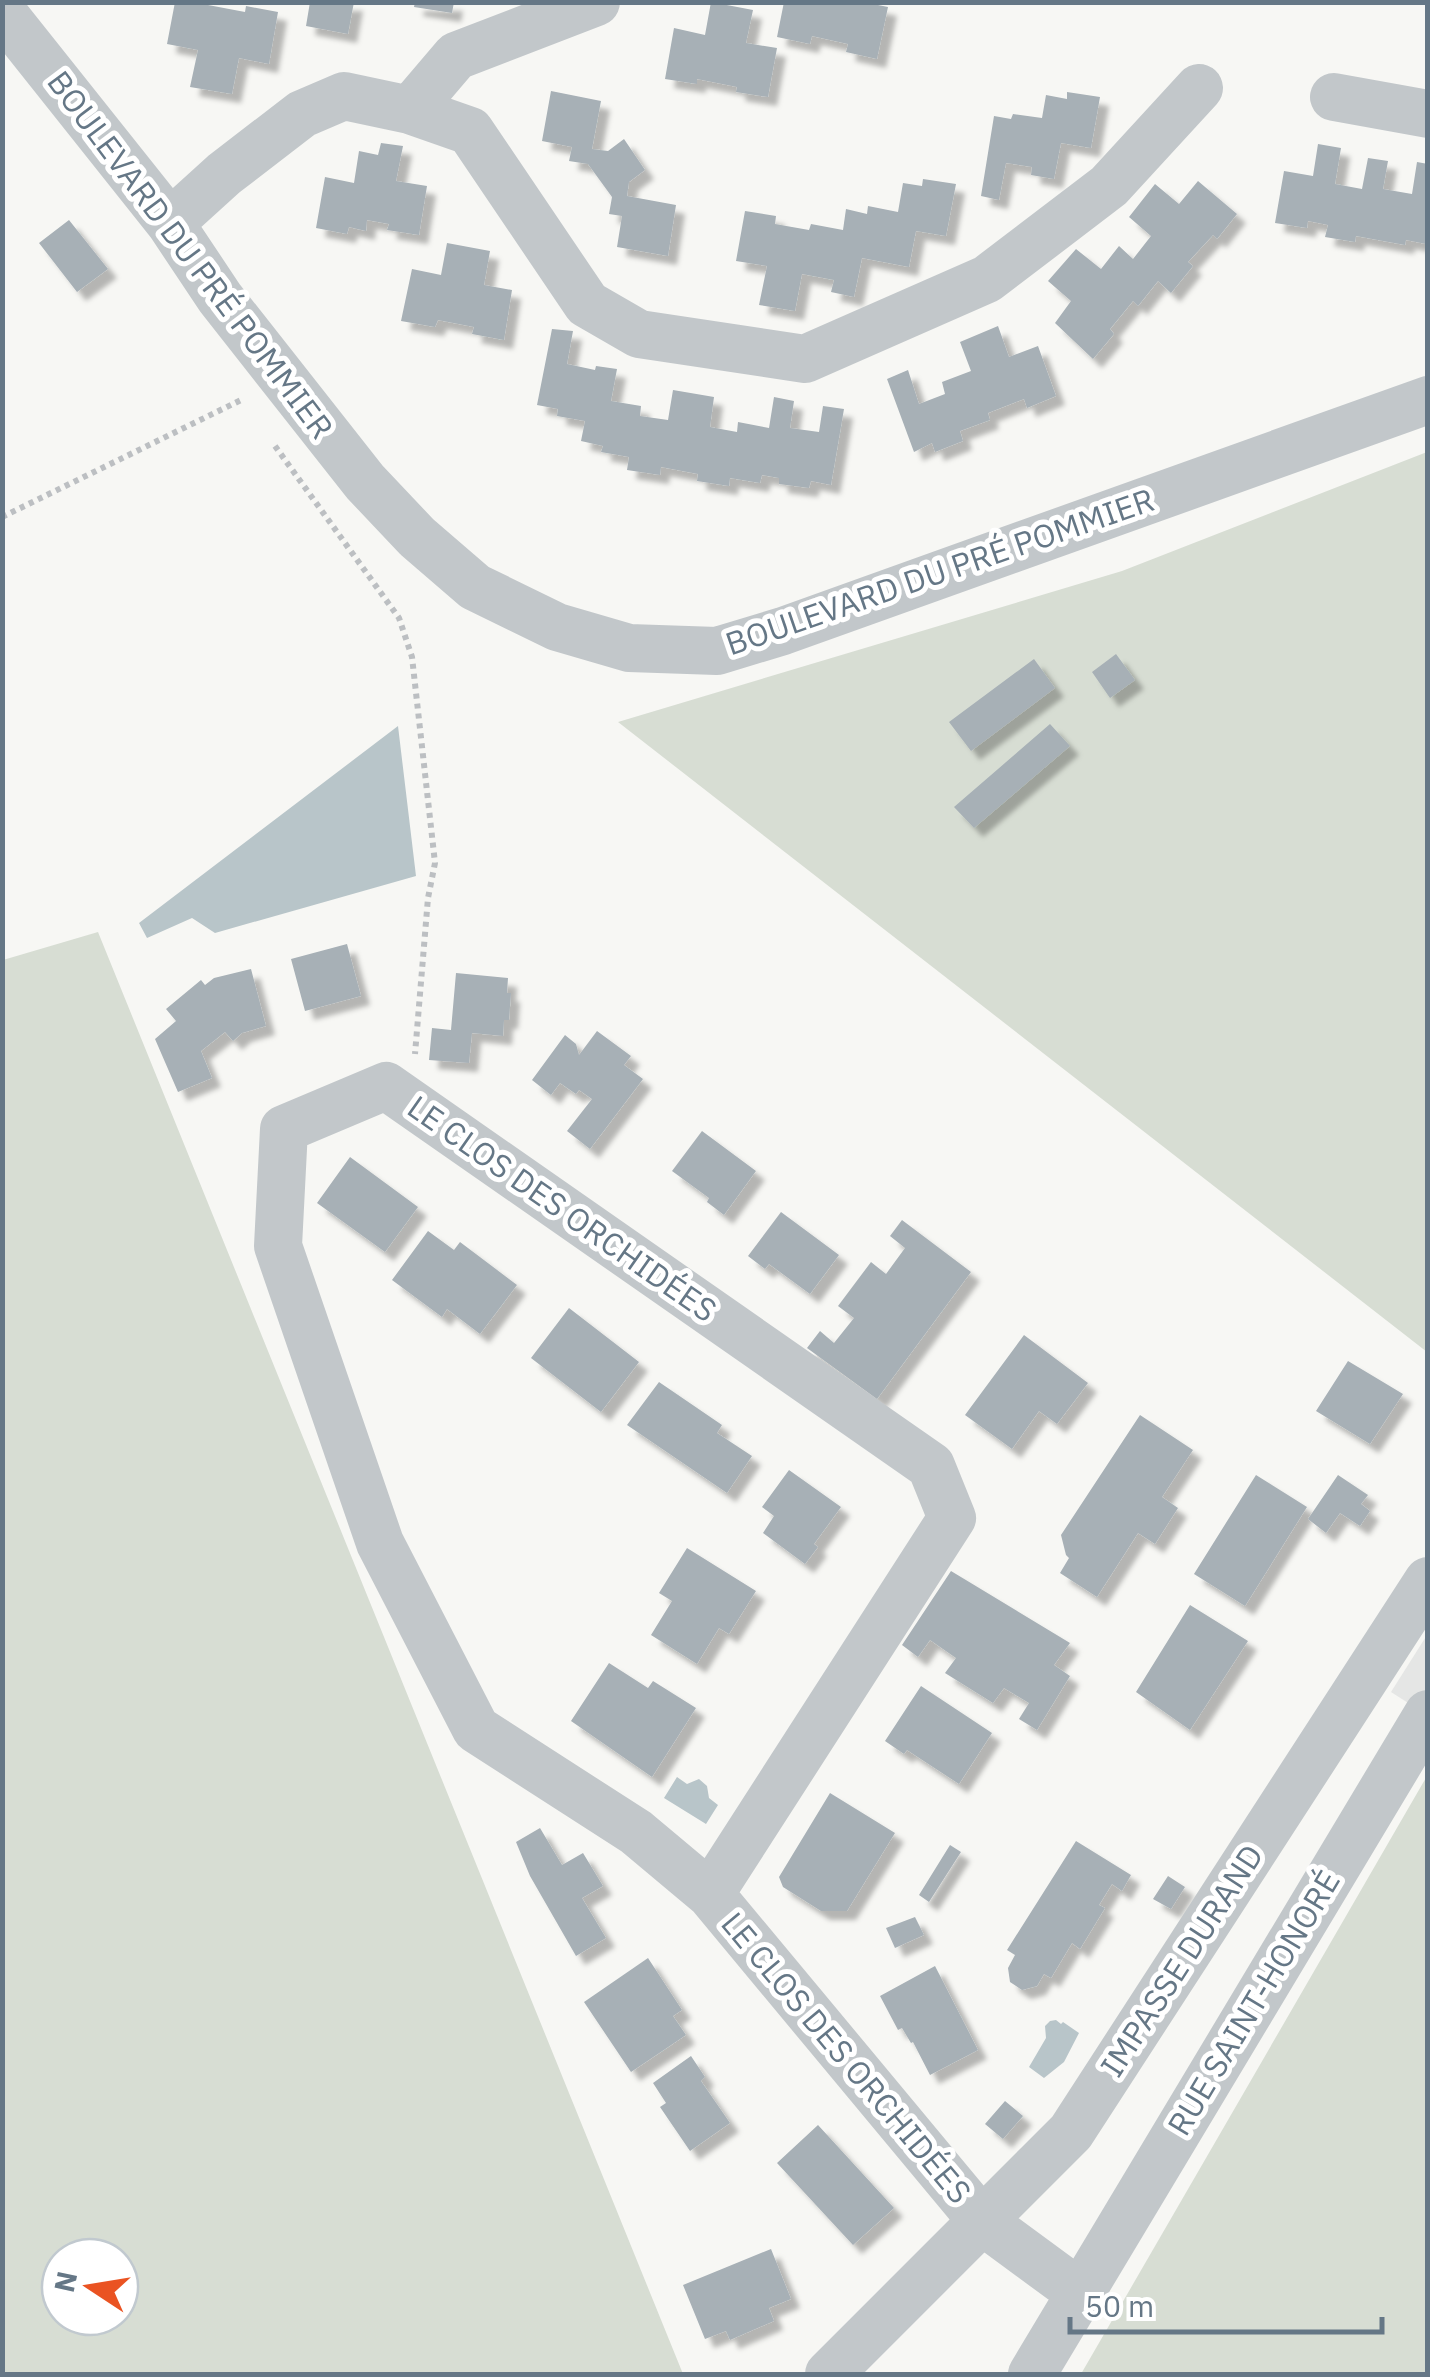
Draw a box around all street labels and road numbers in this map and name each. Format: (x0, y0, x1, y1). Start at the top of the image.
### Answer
street label: BOULEVARD DU PRÉ POMMIER (38, 62, 343, 447)
street label: BOULEVARD DU PRÉ POMMIER (720, 478, 1160, 664)
street label: LE CLOS DES ORCHIDÉES (400, 1086, 725, 1331)
street label: IMPASSE DURAND (1090, 1836, 1272, 2085)
street label: RUE SAINT-HONORÉ (1157, 1862, 1349, 2143)
street label: LE CLOS DES ORCHIDÉES (712, 1903, 981, 2212)

